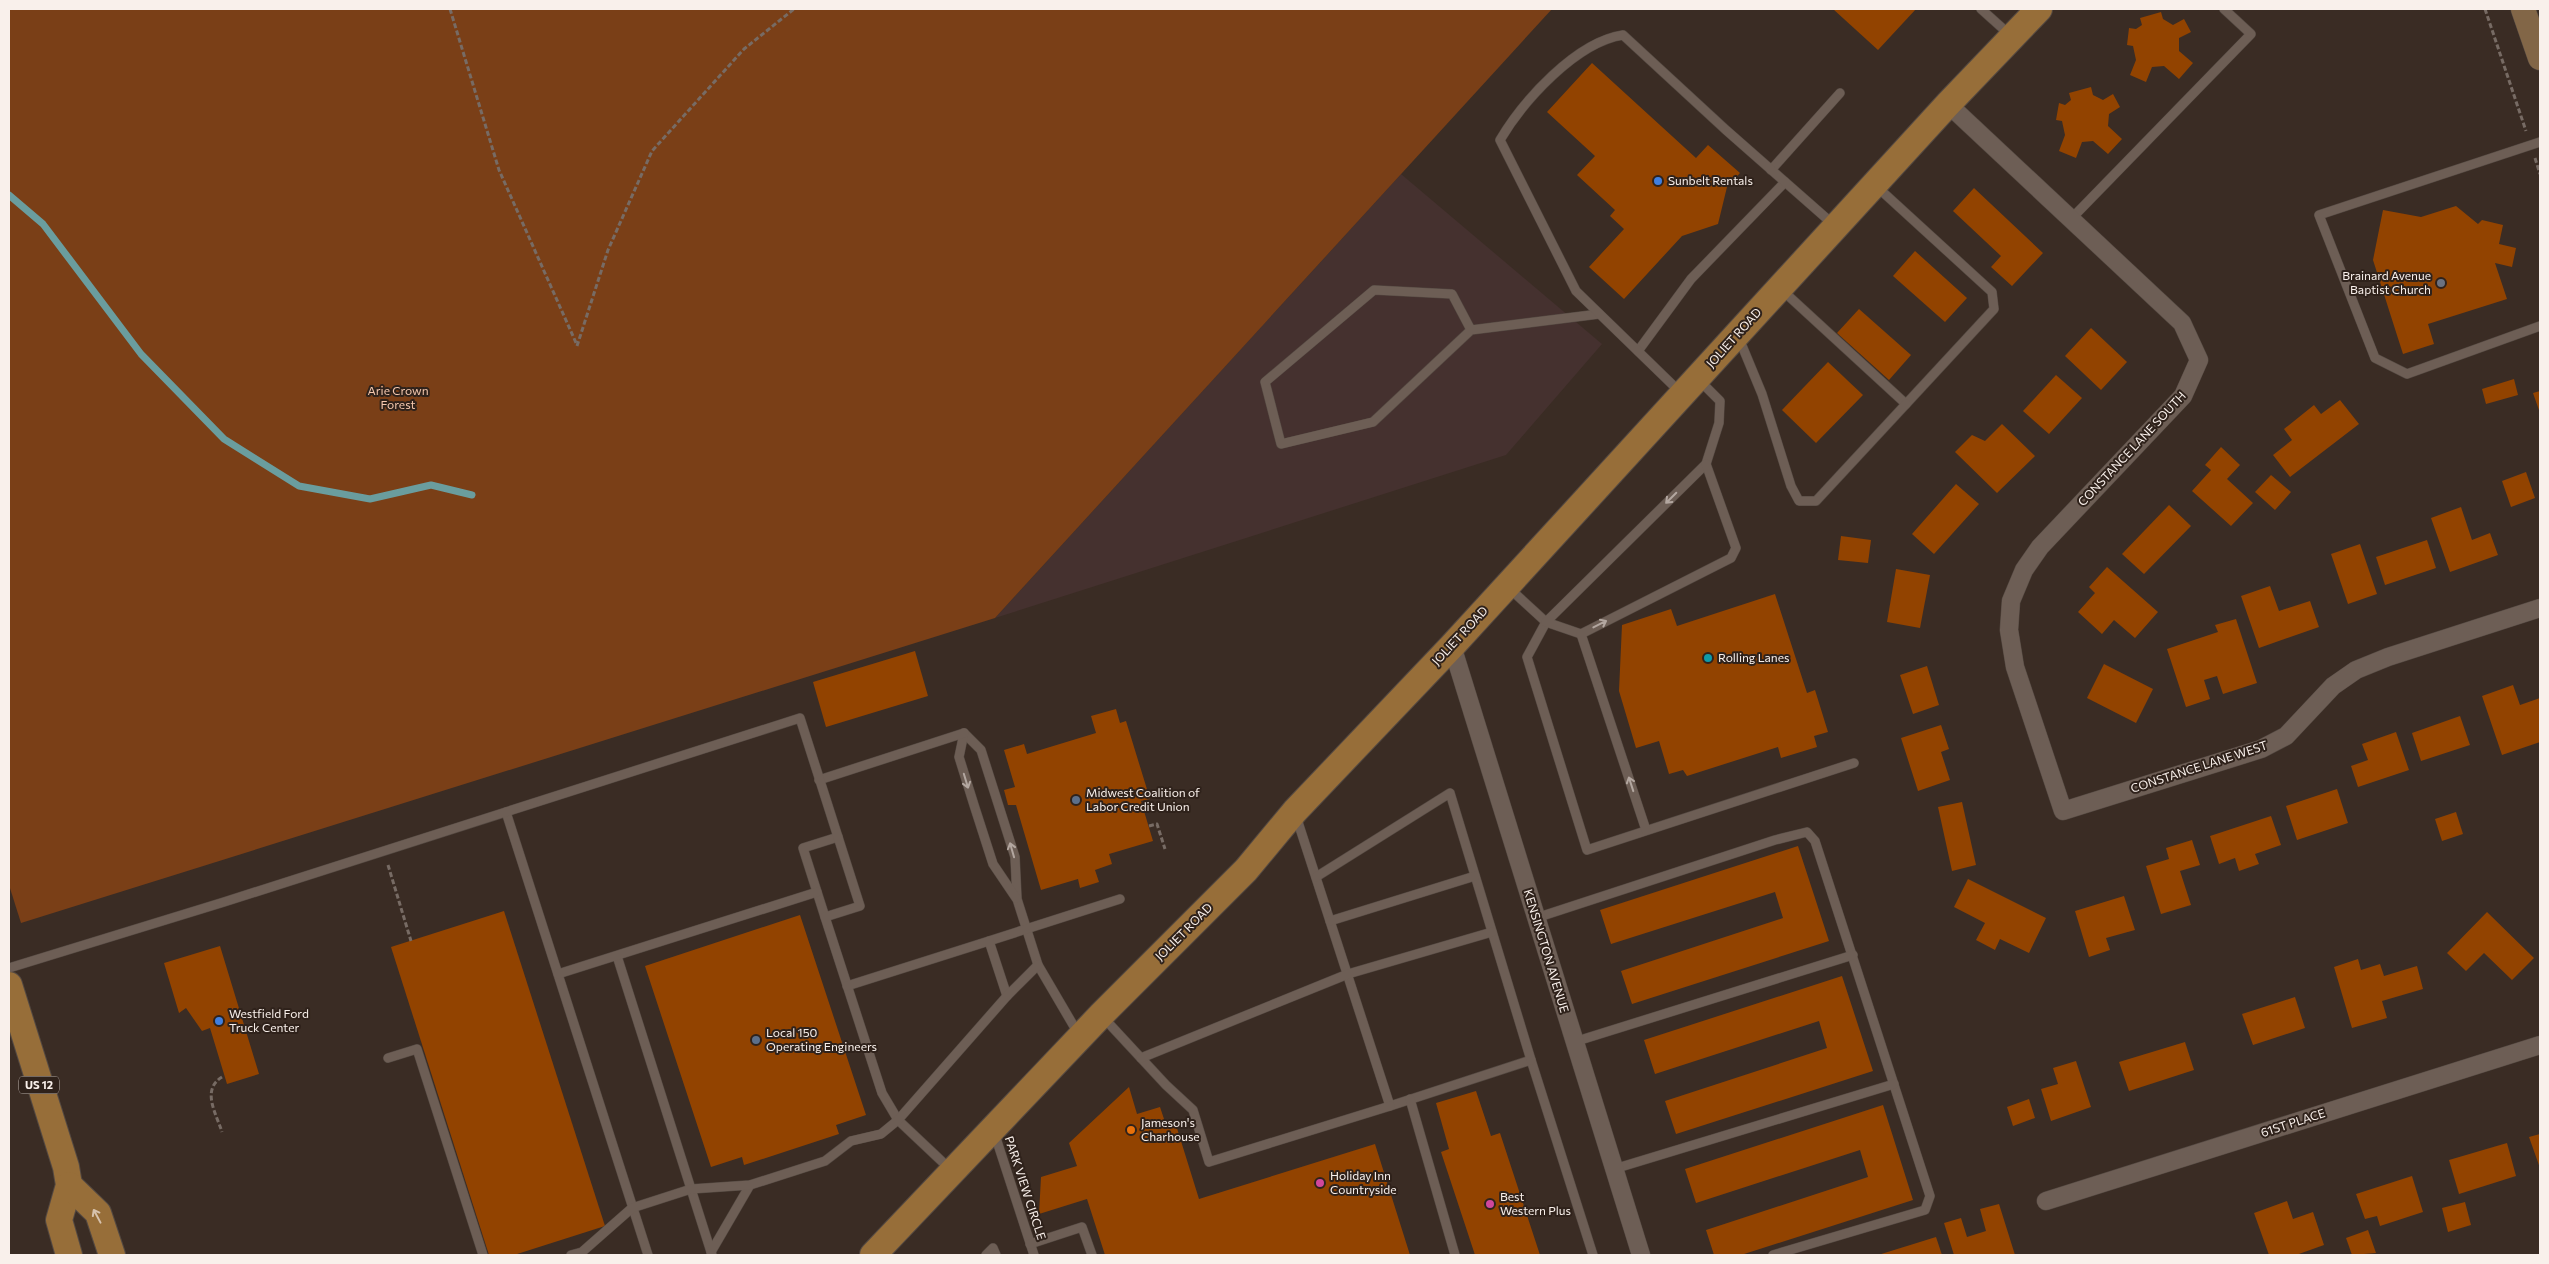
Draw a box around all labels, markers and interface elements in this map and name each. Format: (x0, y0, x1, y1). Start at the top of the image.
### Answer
place label: Sunbelt Rentals (1668, 173, 1753, 187)
marker: Sunbelt Rentals (1652, 175, 1664, 187)
place label: Brainard Avenue Baptist Church (2342, 268, 2431, 296)
marker: Brainard Avenue Baptist Church (2435, 277, 2447, 289)
street label: JOLIET ROAD (1703, 305, 1764, 371)
park label: Arie Crown Forest (367, 383, 429, 411)
street label: CONSTANCE LANE SOUTH (2074, 388, 2188, 508)
one-way arrow (1665, 492, 1677, 505)
street label: JOLIET ROAD (1429, 603, 1491, 668)
one-way arrow (1592, 619, 1607, 628)
place label: Rolling Lanes (1718, 650, 1790, 664)
marker: Rolling Lanes (1702, 652, 1714, 664)
street label: CONSTANCE LANE WEST (2128, 737, 2269, 795)
one-way arrow (962, 772, 972, 788)
one-way arrow (1626, 777, 1635, 793)
place label: Midwest Coalition of Labor Credit Union (1086, 785, 1200, 813)
marker: Midwest Coalition of Labor Credit Union (1070, 794, 1082, 806)
one-way arrow (1007, 843, 1017, 859)
street label: KENSINGTON AVENUE (1521, 887, 1572, 1014)
street label: JOLIET ROAD (1152, 900, 1216, 963)
place label: Westfield Ford Truck Center (229, 1006, 309, 1034)
marker: Westfield Ford Truck Center (213, 1015, 225, 1027)
place label: Local 150 Operating Engineers (766, 1025, 877, 1053)
marker: Local 150 Operating Engineers (750, 1034, 762, 1046)
road number: US 12 (19, 1076, 59, 1094)
street label: 61ST PLACE (2259, 1105, 2327, 1139)
place label: Jameson's Charhouse (1141, 1115, 1200, 1143)
marker: Jameson's Charhouse (1125, 1124, 1137, 1136)
street label: PARK VIEW CIRCLE (1003, 1134, 1049, 1241)
place label: Holiday Inn Countryside (1330, 1168, 1397, 1196)
marker: Holiday Inn Countryside (1314, 1177, 1326, 1189)
place label: Best Western Plus (1500, 1189, 1571, 1217)
marker: Best Western Plus (1484, 1198, 1496, 1210)
one-way arrow (92, 1208, 102, 1223)

